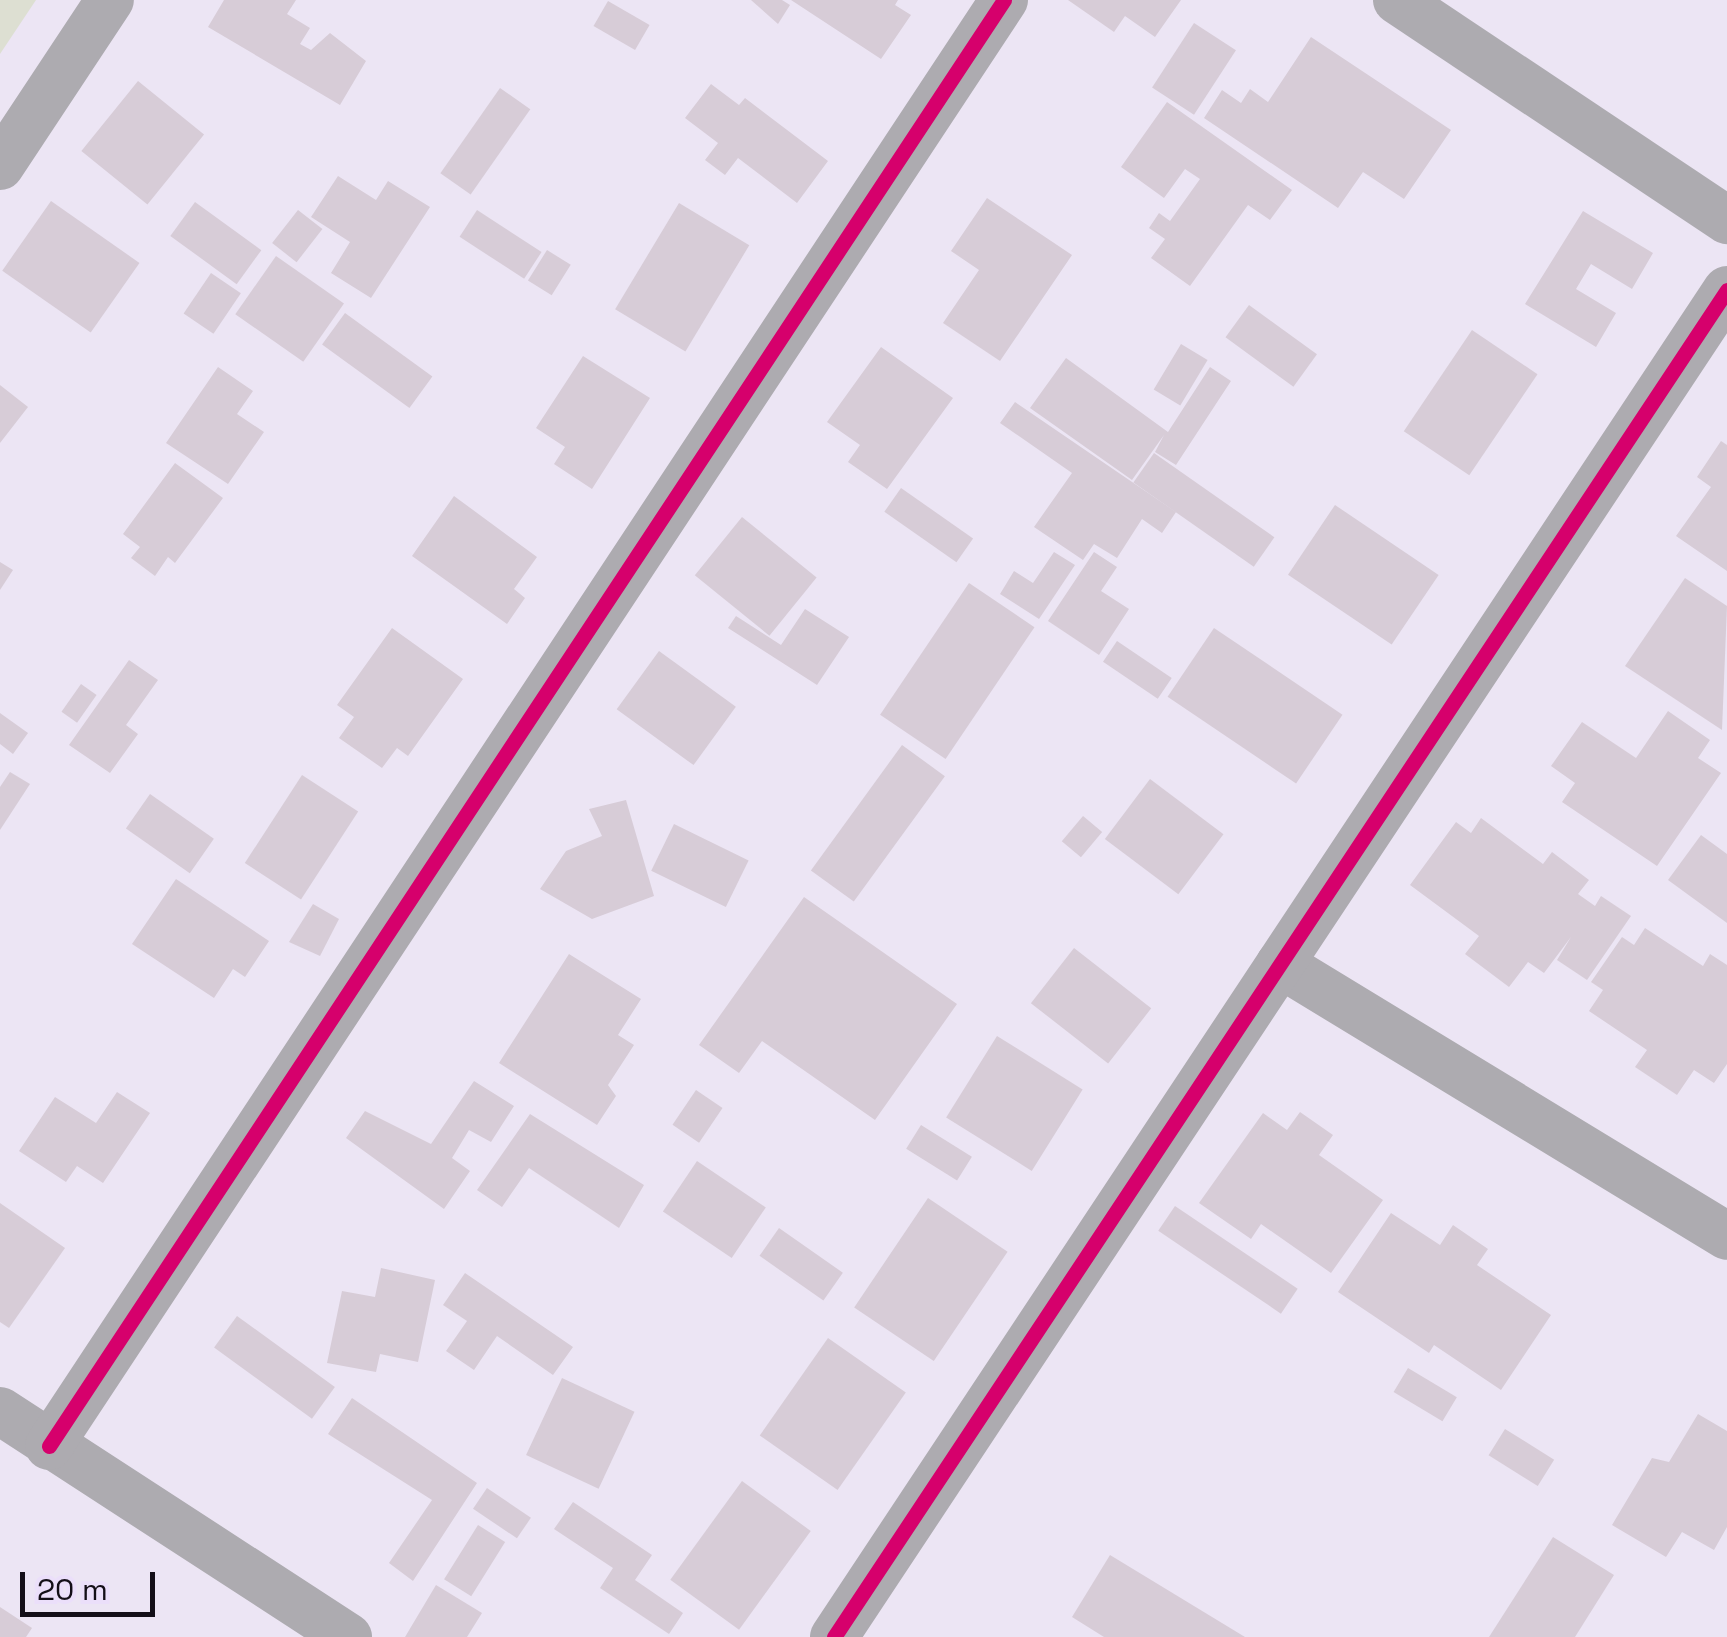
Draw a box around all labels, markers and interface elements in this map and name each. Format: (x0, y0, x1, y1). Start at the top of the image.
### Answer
scale bar (25, 1552, 160, 1614)
text: 20 m (37, 1570, 108, 1609)

